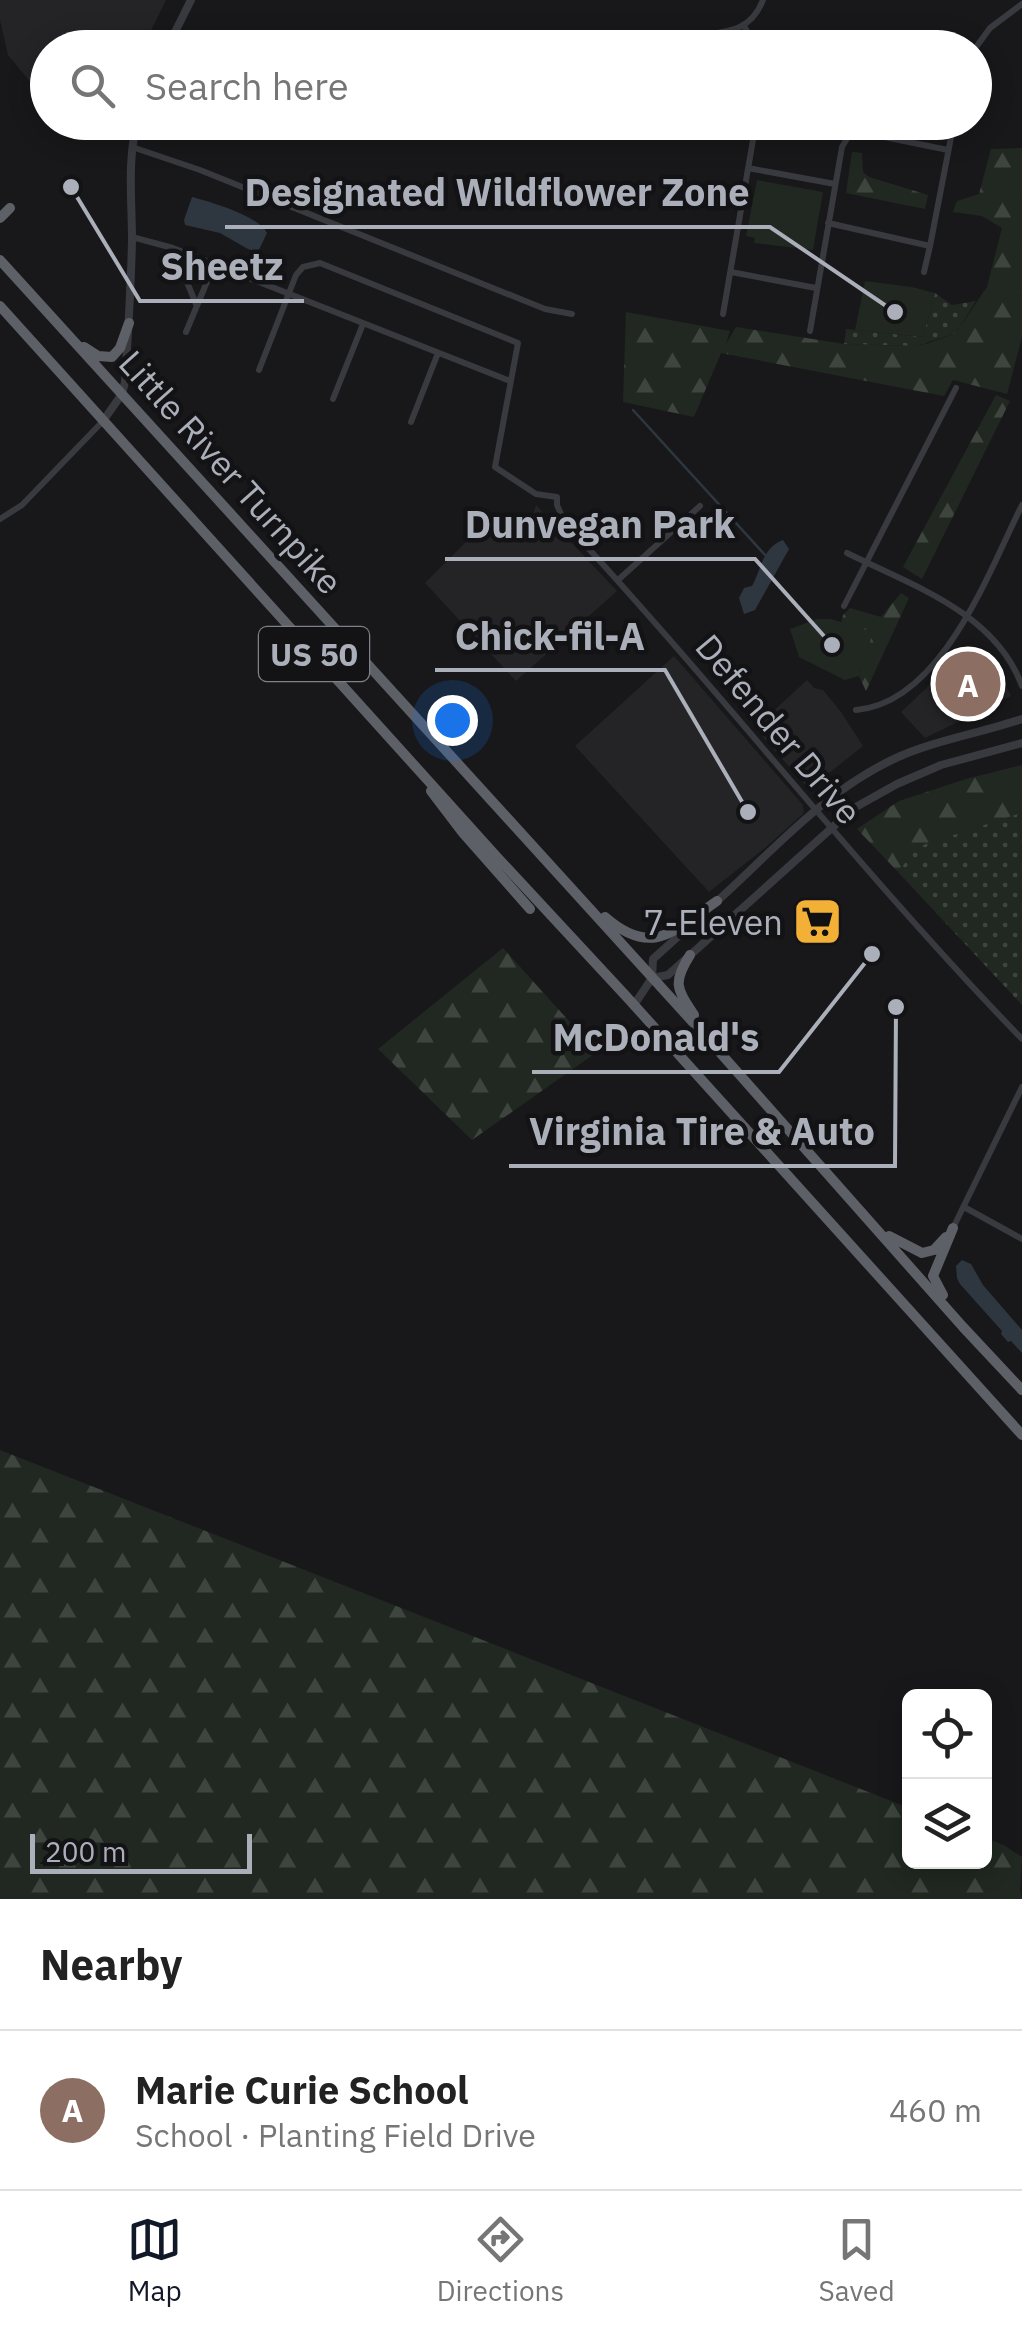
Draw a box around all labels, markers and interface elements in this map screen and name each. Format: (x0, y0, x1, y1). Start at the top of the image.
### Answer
search box (30, 30, 992, 140)
icon: search (65, 58, 120, 113)
text: Search here (145, 61, 349, 110)
callout: Designated Wildflower Zone (225, 159, 770, 227)
text: Designated Wildflower Zone (244, 167, 750, 216)
callout: Sheetz (140, 233, 304, 301)
text: Sheetz (160, 241, 284, 290)
street label: Little River Turnpike (109, 340, 353, 604)
callout: Dunvegan Park (445, 491, 755, 559)
text: Dunvegan Park (465, 499, 735, 548)
callout: Chick-fil-A (435, 602, 665, 670)
text: Chick-fil-A (455, 611, 645, 660)
street label: Defender Drive (686, 624, 872, 834)
road number: US 50 (259, 627, 369, 681)
pin: A (936, 646, 1000, 722)
your location (427, 695, 478, 746)
supermarket icon: 7-Eleven (792, 896, 844, 948)
place label: 7-Eleven (643, 899, 783, 945)
callout: McDonald's (532, 1004, 779, 1072)
text: McDonald's (553, 1012, 759, 1061)
callout: Virginia Tire & Auto (509, 1098, 895, 1166)
text: Virginia Tire & Auto (529, 1106, 875, 1155)
map controls (902, 1689, 992, 1869)
button: locate (902, 1689, 992, 1779)
button: layers (902, 1779, 992, 1869)
scale bar (30, 1829, 252, 1874)
text: 200 m (45, 1833, 126, 1870)
text: Nearby (40, 1937, 182, 1992)
text: Marie Curie School (135, 2065, 469, 2114)
text: A (62, 2089, 83, 2131)
text: 460 m (889, 2089, 982, 2131)
text: School · Planting Field Drive (135, 2114, 536, 2156)
tab: Map (127, 2212, 182, 2309)
tab: Directions (437, 2212, 564, 2309)
tab: Saved (819, 2212, 895, 2309)

